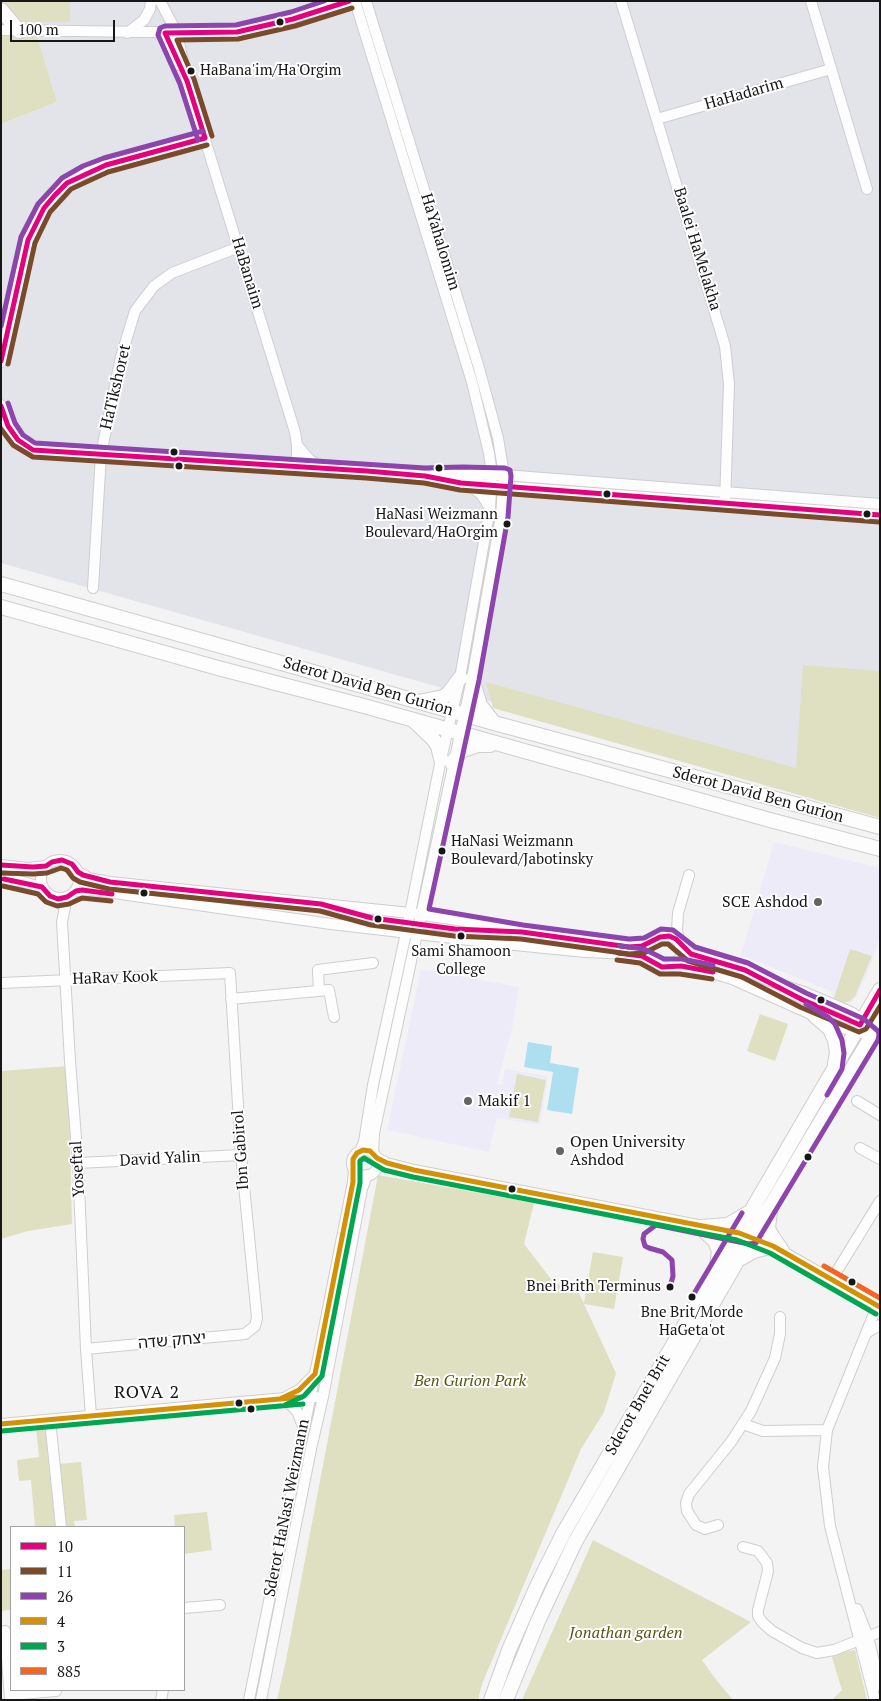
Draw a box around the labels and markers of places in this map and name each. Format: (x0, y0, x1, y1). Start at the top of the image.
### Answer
unlabelled marker (275, 17, 285, 27)
place label: HaBana'im/Ha'Orgim (200, 62, 341, 80)
marker: HaBana'im/Ha'Orgim (186, 66, 196, 76)
unlabelled marker (169, 447, 179, 457)
unlabelled marker (174, 461, 184, 471)
unlabelled marker (434, 463, 444, 473)
unlabelled marker (602, 489, 612, 499)
place label: HaNasi Weizmann Boulevard/HaOrgim (365, 506, 498, 541)
unlabelled marker (862, 509, 872, 519)
marker: HaNasi Weizmann Boulevard/HaOrgim (502, 519, 512, 529)
place label: HaNasi Weizmann Boulevard/Jabotinsky (451, 833, 593, 868)
marker: HaNasi Weizmann Boulevard/Jabotinsky (437, 846, 447, 856)
unlabelled marker (139, 888, 149, 898)
place label: SCE Ashdod (722, 892, 808, 912)
marker: SCE Ashdod (812, 896, 824, 908)
unlabelled marker (373, 914, 383, 924)
marker: Sami Shamoon College (456, 931, 466, 941)
place label: Sami Shamoon College (411, 943, 511, 978)
unlabelled marker (816, 995, 826, 1005)
place label: Makif 1 (478, 1091, 531, 1111)
marker: Makif 1 (462, 1095, 474, 1107)
place label: Open University Ashdod (570, 1132, 685, 1170)
marker: Open University Ashdod (554, 1145, 566, 1157)
unlabelled marker (803, 1152, 813, 1162)
unlabelled marker (507, 1184, 517, 1194)
unlabelled marker (847, 1277, 857, 1287)
place label: Bnei Brith Terminus (527, 1278, 661, 1296)
marker: Bnei Brith Terminus (665, 1282, 675, 1292)
marker: Bne Brit/Morde HaGeta'ot (687, 1292, 697, 1302)
place label: Bne Brit/Morde HaGeta'ot (641, 1304, 743, 1339)
unlabelled marker (234, 1398, 244, 1408)
unlabelled marker (246, 1404, 256, 1414)

